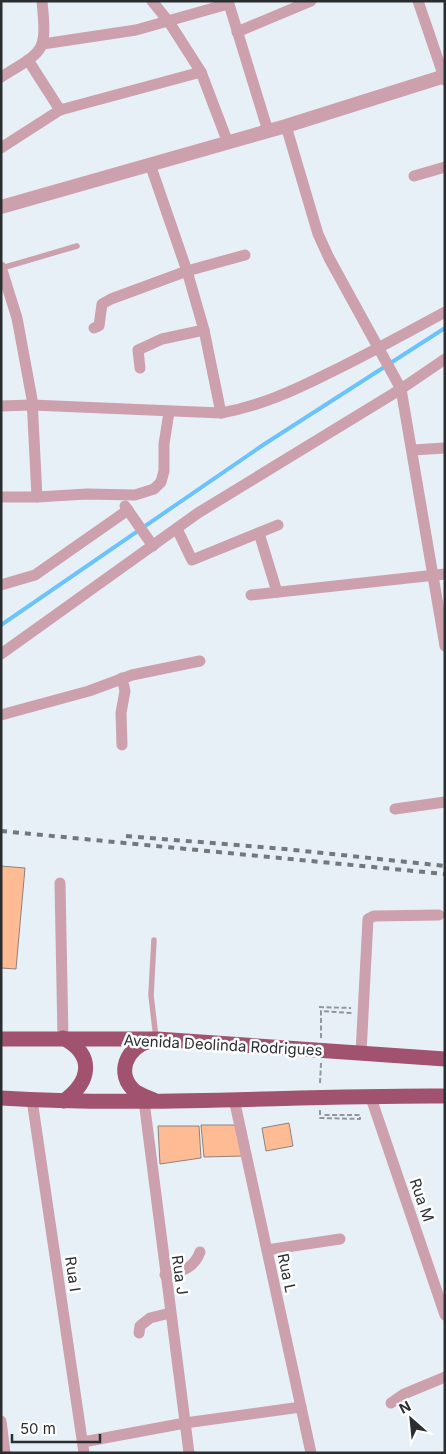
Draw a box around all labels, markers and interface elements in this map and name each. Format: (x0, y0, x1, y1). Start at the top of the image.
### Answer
street label: Avenida Deolinda Rodrigues (123, 1030, 323, 1060)
street label: Rua M (406, 1176, 438, 1224)
street label: Rua L (274, 1252, 300, 1294)
street label: Rua J (168, 1254, 192, 1296)
street label: Rua I (61, 1255, 85, 1293)
north arrow (386, 1394, 436, 1444)
text: N (396, 1397, 413, 1417)
scale bar (12, 1412, 100, 1444)
text: 50 m (20, 1419, 56, 1438)

